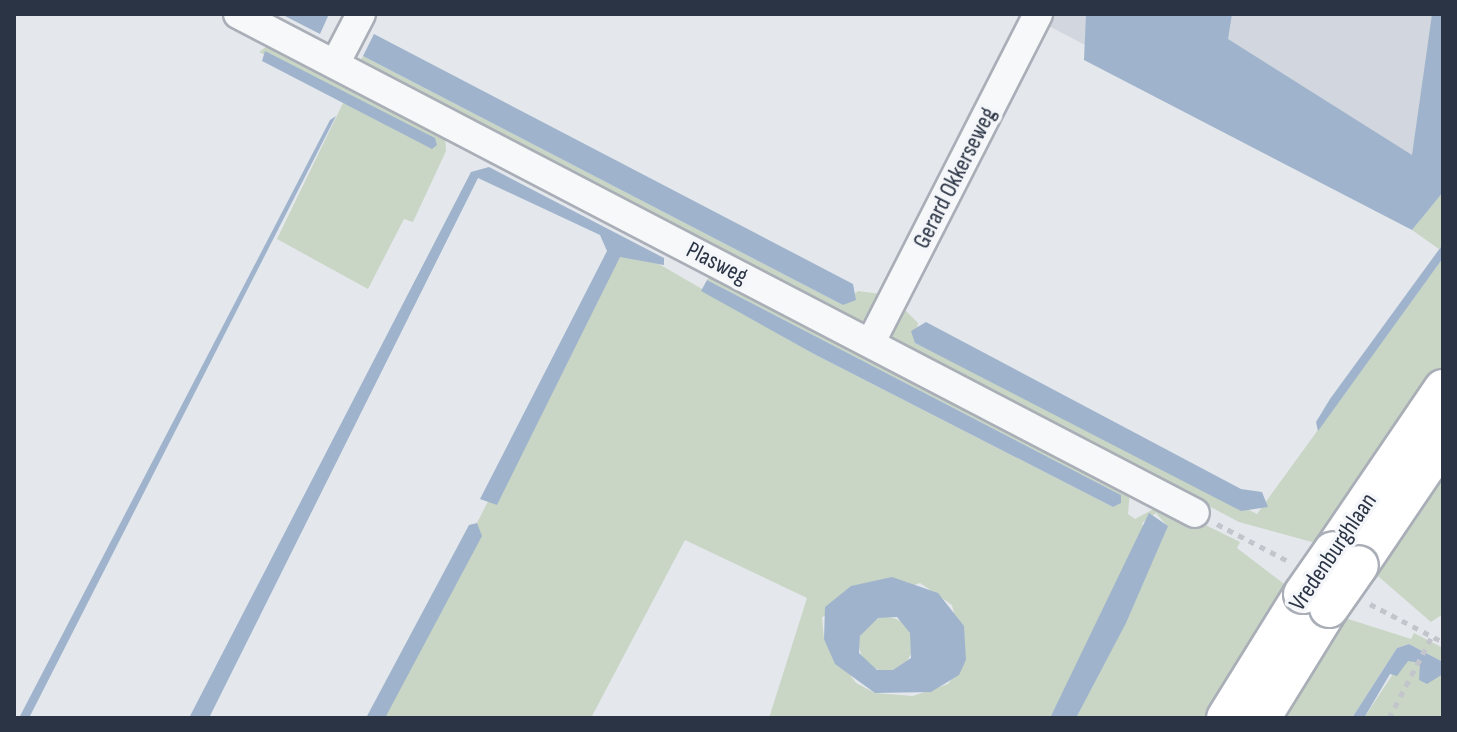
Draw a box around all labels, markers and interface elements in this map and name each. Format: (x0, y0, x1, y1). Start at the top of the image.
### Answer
street label: Gerard Okkerseweg (907, 103, 1003, 253)
street label: Plasweg (681, 235, 753, 291)
street label: Vredenburghlaan (1283, 488, 1383, 616)

